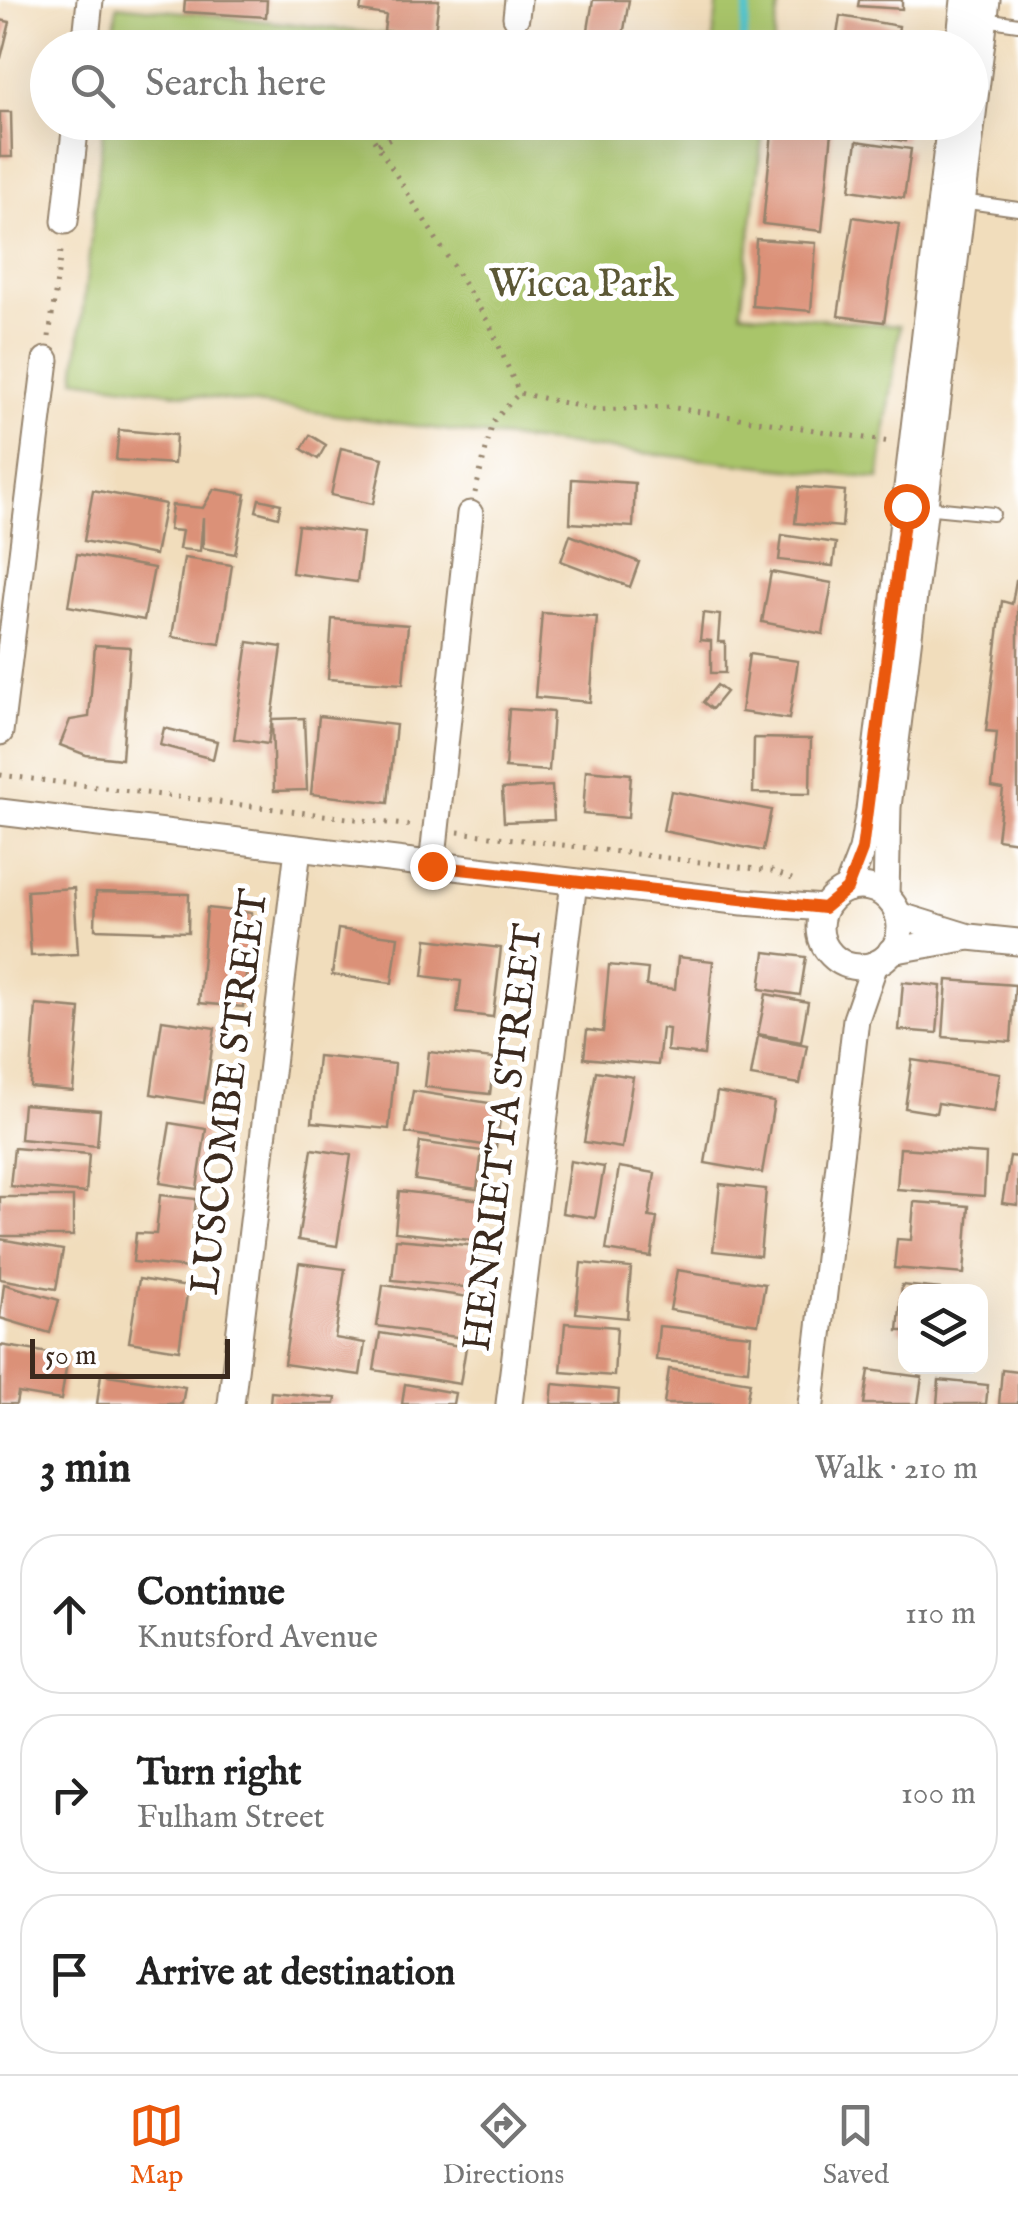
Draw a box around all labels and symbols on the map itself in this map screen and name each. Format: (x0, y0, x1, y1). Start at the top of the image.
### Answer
park label: Wicca Park (488, 260, 674, 311)
route start (884, 484, 930, 530)
route end (410, 844, 456, 890)
street label: LUSCOMBE STREET (181, 886, 281, 1298)
street label: HENRIETTA STREET (452, 922, 556, 1354)
scale bar (30, 1334, 230, 1378)

